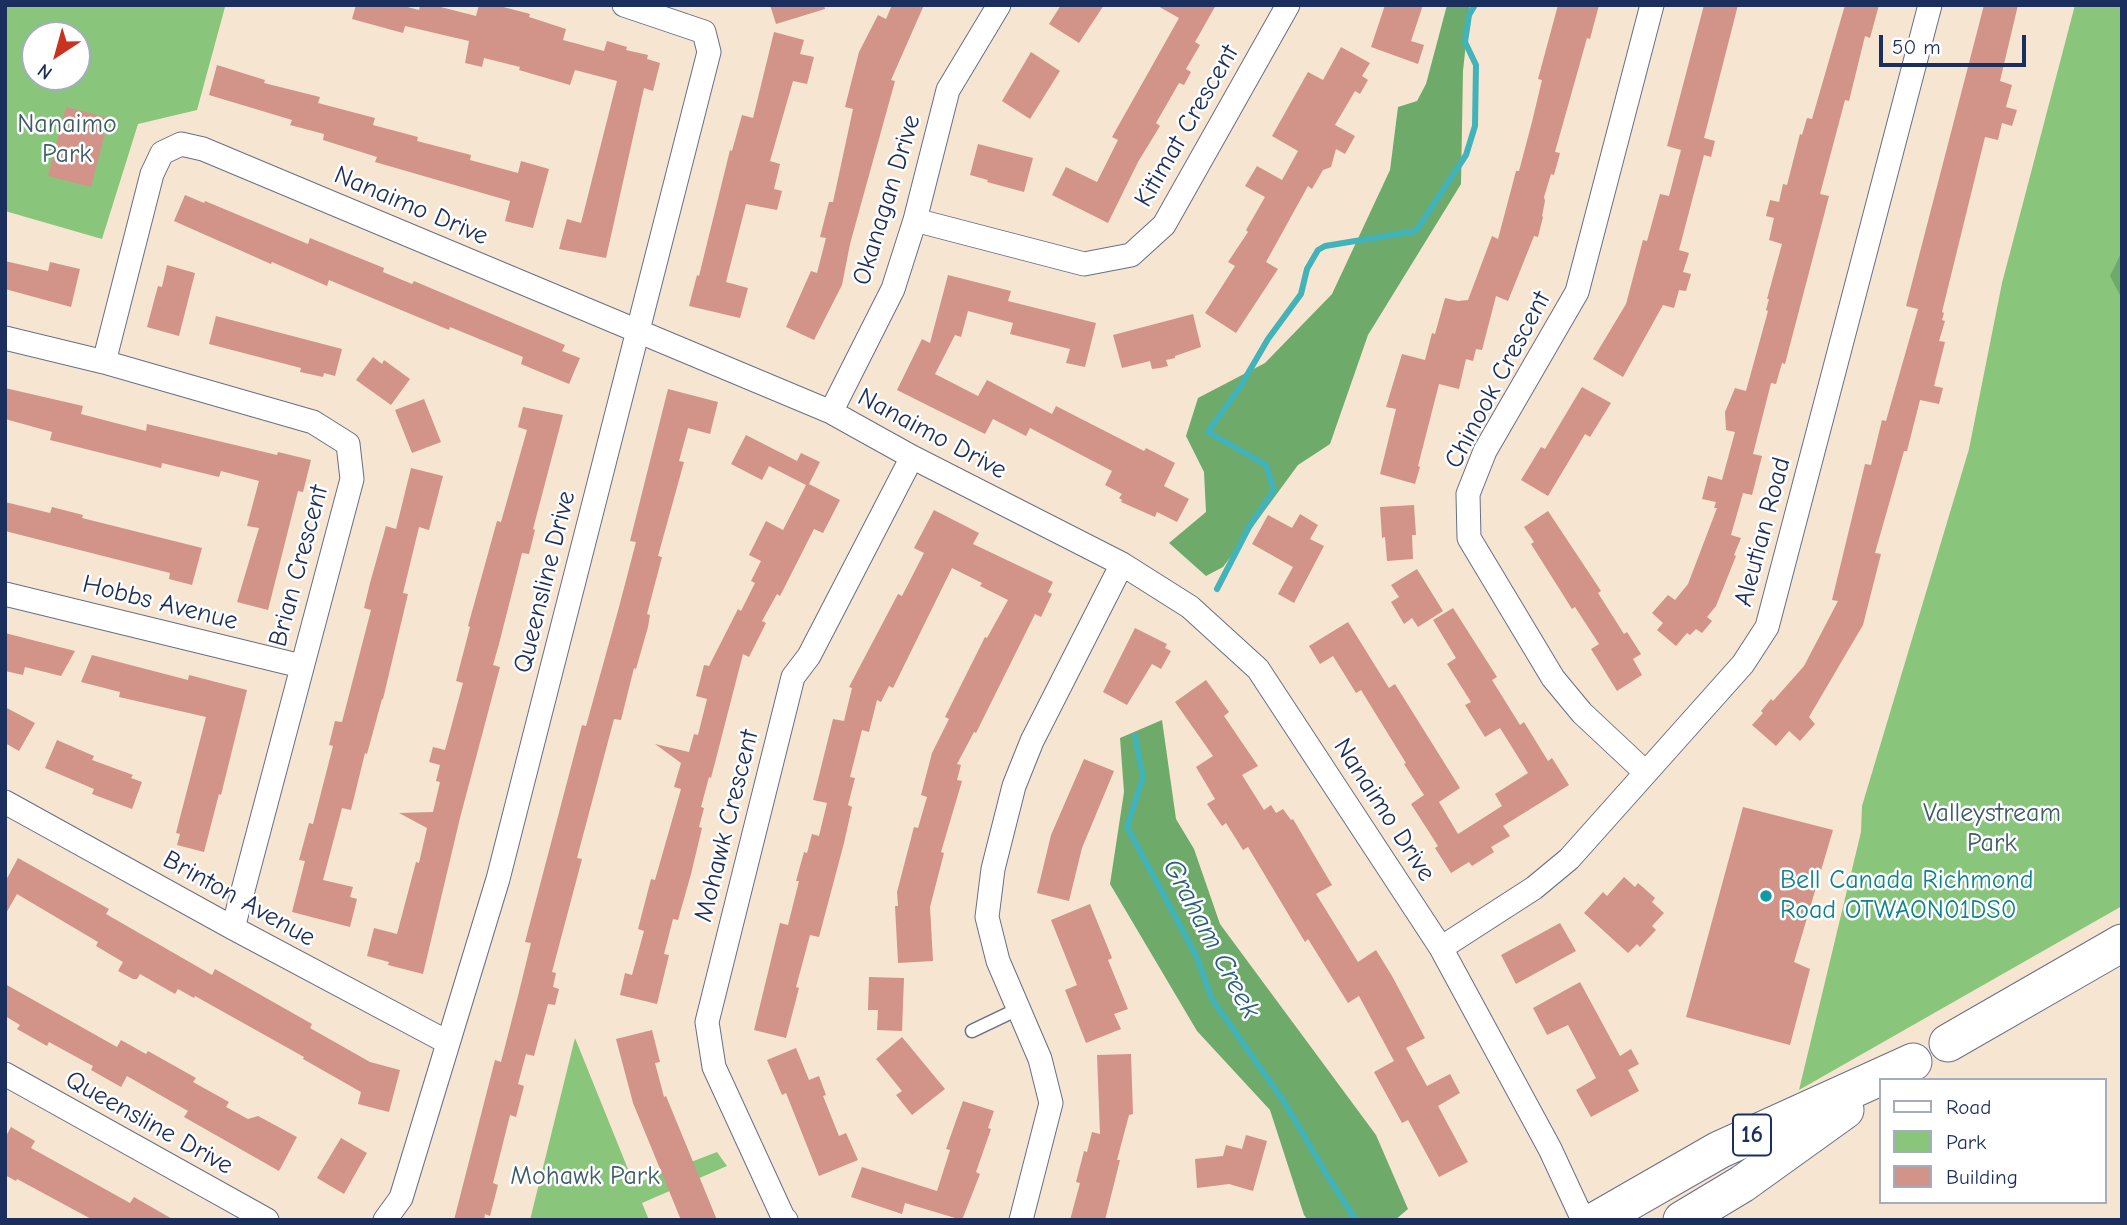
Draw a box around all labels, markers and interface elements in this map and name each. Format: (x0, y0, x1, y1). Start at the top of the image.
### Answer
north arrow (21, 21, 91, 91)
scale bar (1882, 21, 2029, 65)
text: 50 m (1892, 35, 1941, 59)
street label: Kitimat Crescent (1128, 39, 1246, 213)
text: N (33, 59, 56, 84)
park label: Nanaimo Park (17, 109, 117, 170)
street label: Okanagan Drive (846, 111, 928, 289)
street label: Nanaimo Drive (329, 160, 493, 252)
street label: Chinook Crescent (1438, 286, 1558, 474)
street label: Nanaimo Drive (852, 382, 1012, 486)
street label: Aleutian Road (1728, 454, 1798, 610)
street label: Brian Crescent (262, 482, 336, 650)
street label: Queensline Drive (507, 488, 583, 676)
street label: Hobbs Avenue (79, 569, 241, 637)
street label: Mohawk Crescent (688, 727, 766, 925)
street label: Nanaimo Drive (1326, 733, 1442, 887)
park label: Valleystream Park (1923, 798, 2061, 860)
street label: Brinton Avenue (157, 844, 321, 954)
water label: Graham Creek (1155, 853, 1267, 1025)
place label: Bell Canada Richmond Road OTWAON01DS0 (1780, 865, 2034, 926)
marker: Bell Canada Richmond Road OTWAON01DS0 (1758, 888, 1774, 904)
street label: Queensline Drive (60, 1064, 238, 1182)
legend (1878, 1078, 2106, 1204)
text: Road (1946, 1095, 1991, 1119)
road number: 16 (1733, 1114, 1771, 1156)
text: Park (1946, 1130, 1986, 1154)
park label: Mohawk Park (510, 1161, 660, 1193)
text: Building (1946, 1165, 2018, 1189)

